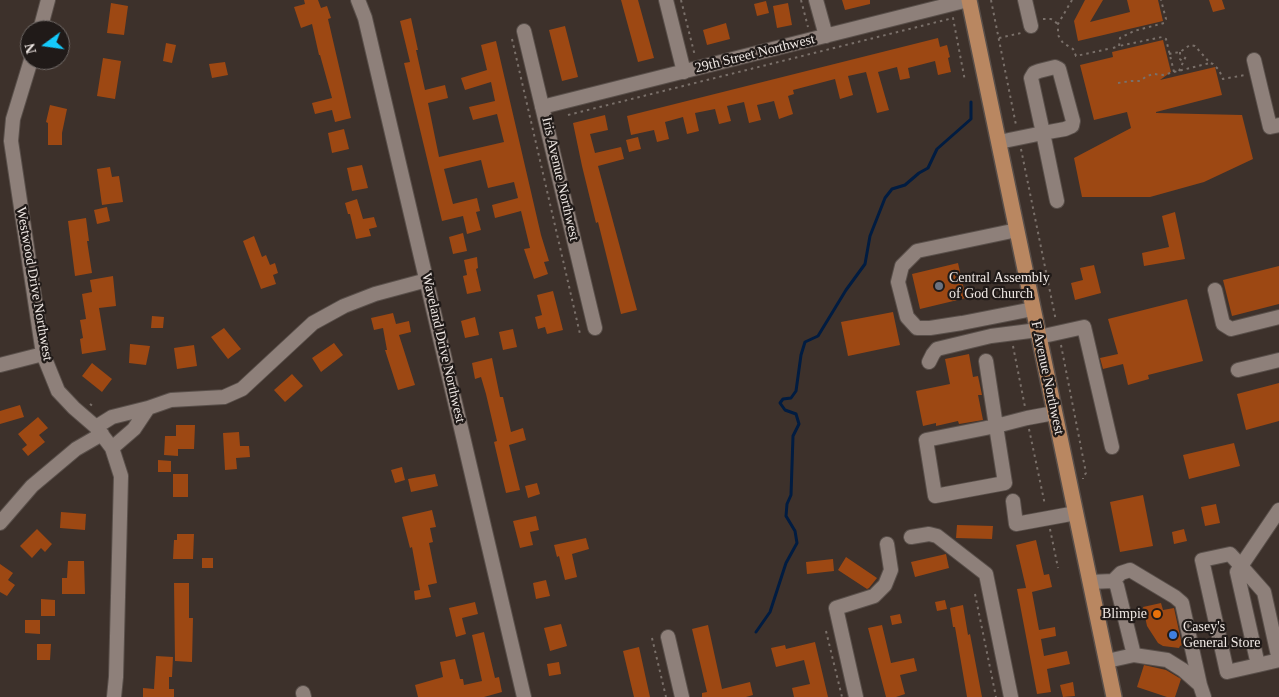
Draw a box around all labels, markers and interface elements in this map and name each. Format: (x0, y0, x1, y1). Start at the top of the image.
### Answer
north arrow (20, 20, 70, 70)
street label: 29th Street Northwest (693, 31, 817, 77)
text: N (22, 42, 39, 55)
street label: Iris Avenue Northwest (538, 115, 582, 243)
street label: Westwood Drive Northwest (12, 206, 56, 362)
place label: Central Assembly of God Church (949, 270, 1050, 302)
street label: Waveland Drive Northwest (418, 272, 468, 424)
marker: Central Assembly of God Church (933, 280, 945, 292)
street label: F Avenue Northwest (1027, 320, 1067, 436)
place label: Blimpie (1102, 606, 1147, 622)
marker: Blimpie (1151, 608, 1163, 620)
place label: Casey's General Store (1183, 619, 1260, 652)
marker: Casey's General Store (1167, 629, 1179, 641)

